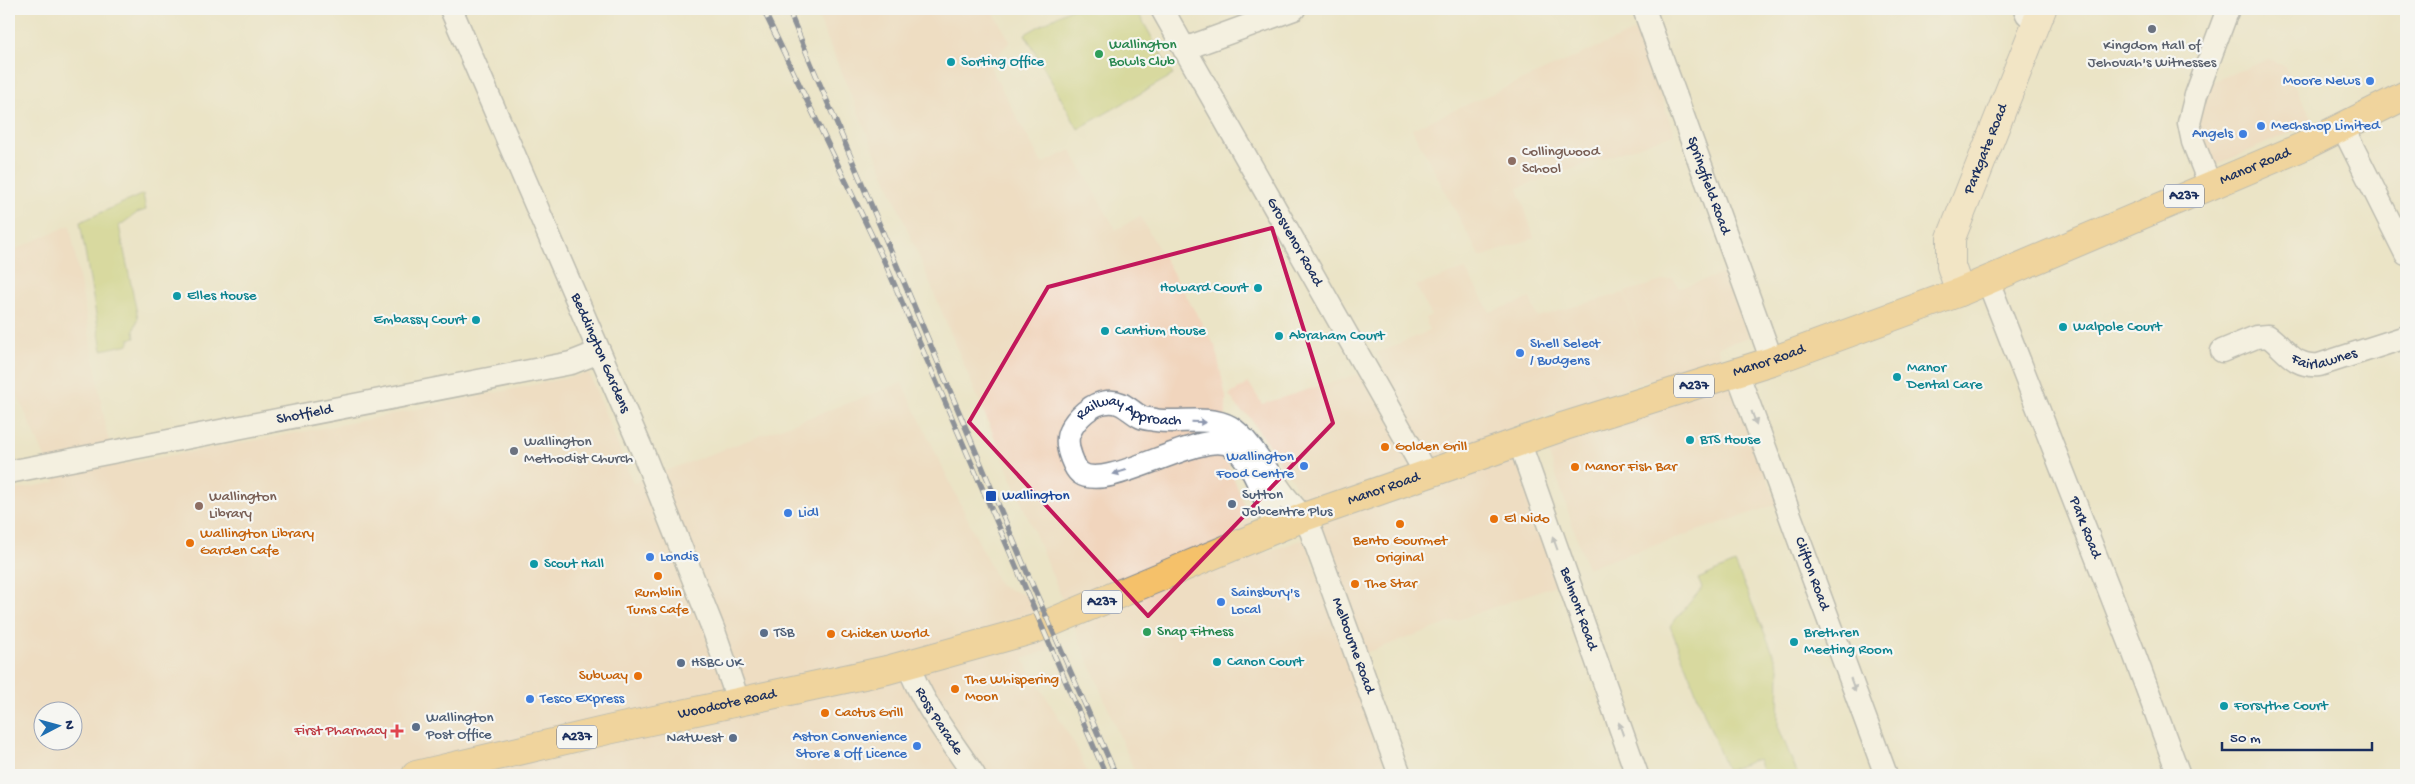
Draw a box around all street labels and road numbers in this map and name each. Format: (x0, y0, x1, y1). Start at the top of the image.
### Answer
street label: Parkgate Road (1960, 100, 2013, 198)
street label: Springfield Road (1682, 134, 1735, 238)
street label: Manor Road (2217, 143, 2295, 190)
road number: A237 (2164, 185, 2204, 208)
street label: Grosvenor Road (1262, 195, 1327, 291)
street label: Beddington Gardens (566, 289, 634, 416)
street label: Manor Road (1731, 340, 1809, 382)
street label: Fairlawnes (2286, 344, 2360, 374)
road number: A237 (1674, 374, 1714, 398)
street label: Railway Approach (1073, 392, 1182, 430)
street label: Shotfield (275, 400, 335, 429)
street label: Manor Road (1345, 468, 1423, 510)
street label: Park Road (2064, 493, 2105, 562)
street label: Clifton Road (1790, 535, 1834, 614)
street label: Belmont Road (1555, 564, 1602, 654)
road number: A237 (1082, 590, 1122, 614)
street label: Melbourne Road (1327, 595, 1379, 697)
street label: Ross Parade (910, 684, 967, 759)
street label: Woodcote Road (676, 685, 779, 724)
road number: A237 (557, 726, 597, 749)

